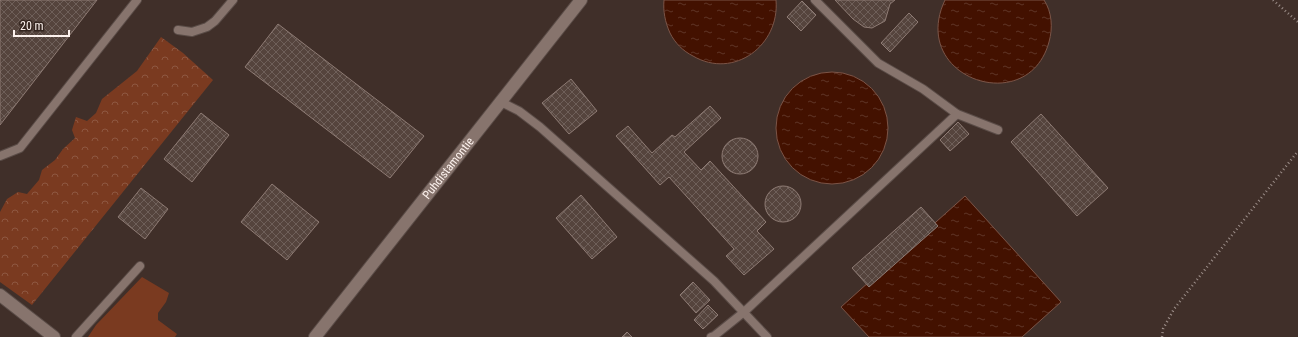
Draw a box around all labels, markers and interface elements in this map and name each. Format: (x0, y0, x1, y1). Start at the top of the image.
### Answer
scale bar (14, 12, 69, 38)
text: 20 m (20, 19, 44, 33)
street label: Puhdistamontie (420, 134, 477, 202)

